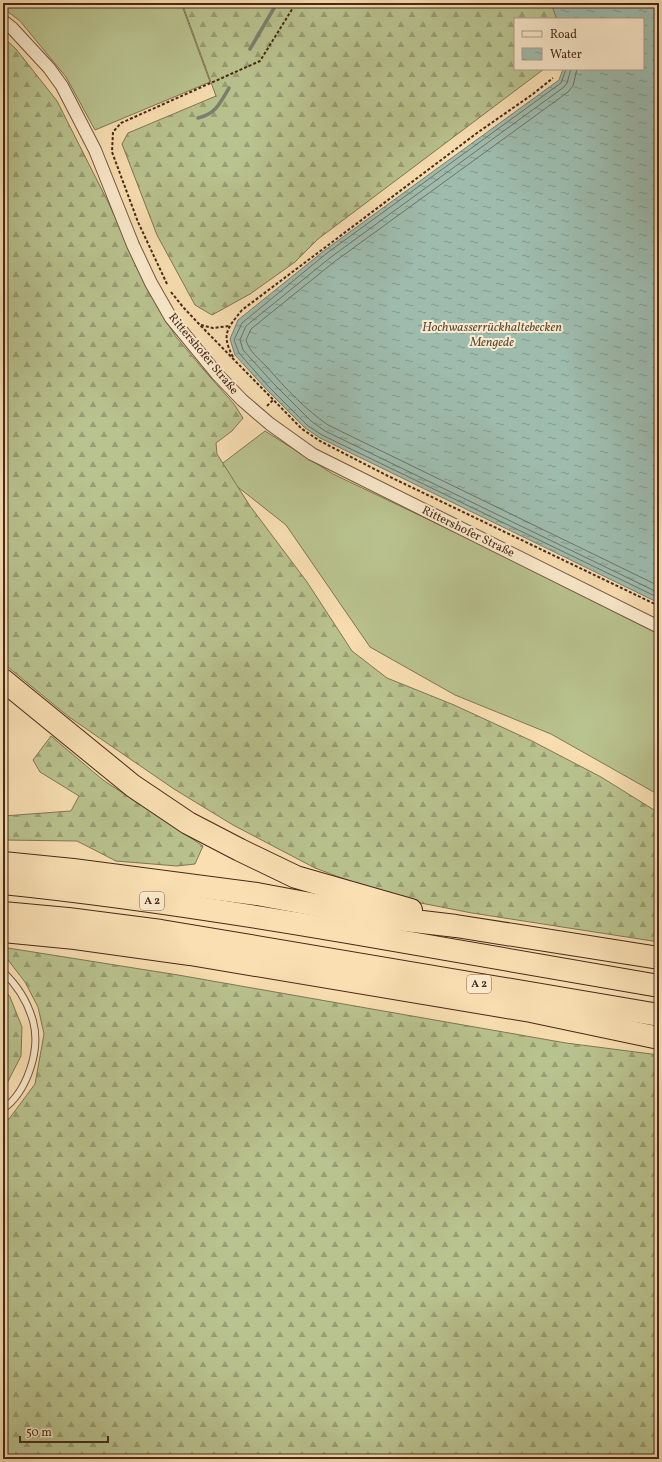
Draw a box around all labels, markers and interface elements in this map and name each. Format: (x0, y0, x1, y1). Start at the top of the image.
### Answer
legend (514, 18, 644, 70)
text: Road (550, 27, 577, 43)
text: Water (550, 47, 582, 63)
street label: Rittershofer Straße (164, 310, 242, 398)
water label: Hochwasserrückhaltebecken Mengede (422, 319, 562, 352)
street label: Rittershofer Straße (419, 503, 517, 562)
road number: A 2 (140, 892, 164, 910)
road number: A 2 (467, 975, 491, 993)
scale bar (20, 1418, 108, 1444)
text: 50 m (26, 1425, 52, 1441)

